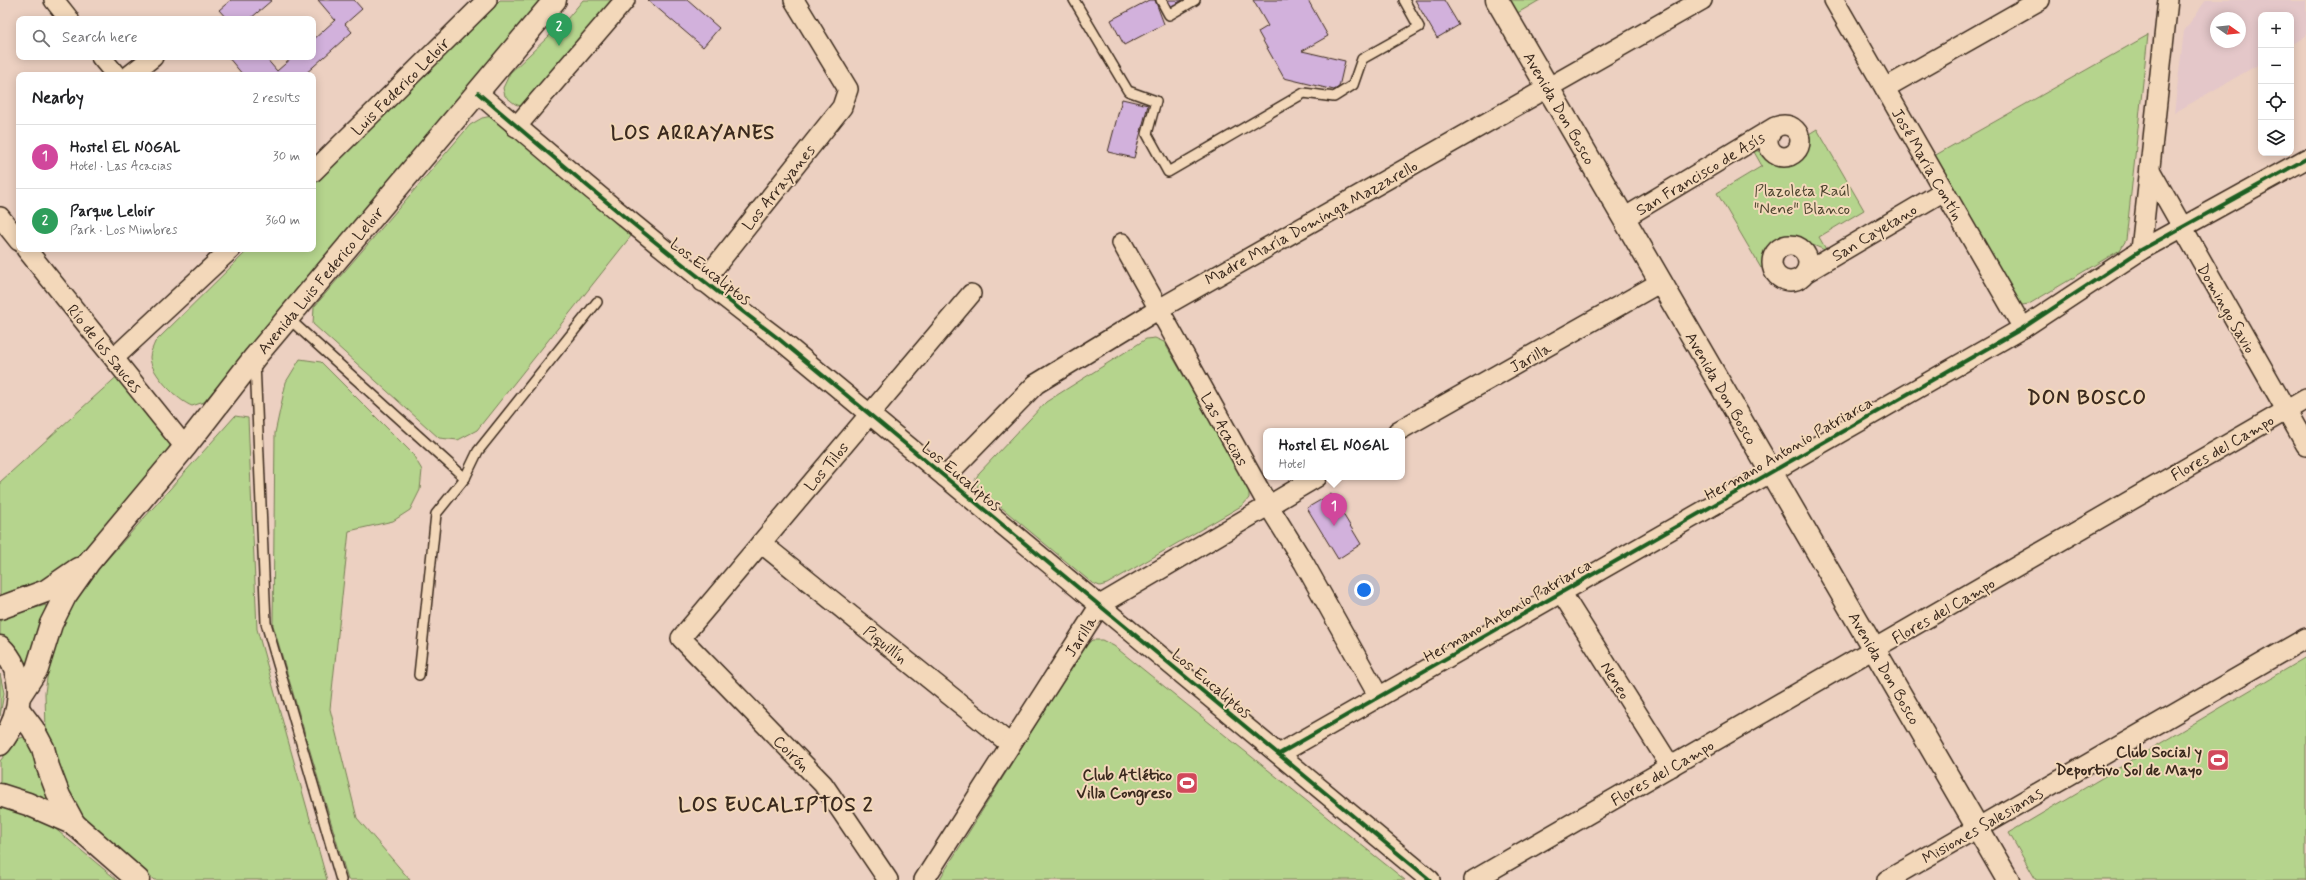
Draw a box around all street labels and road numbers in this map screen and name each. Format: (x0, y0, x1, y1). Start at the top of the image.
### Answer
street label: Luis Federico Leloir (347, 33, 455, 141)
street label: Avenida Don Bosco (1518, 49, 1600, 169)
street label: José María Contín (1886, 105, 1967, 225)
street label: San Francisco de Asís (1632, 127, 1769, 221)
street label: Los Arrayanes (738, 141, 820, 235)
street label: Madre María Dominga Mazzarello (1202, 156, 1422, 291)
street label: San Cayetano (1828, 200, 1921, 267)
street label: Avenida Luis Federico Leloir (253, 202, 389, 359)
street label: Los Eucaliptos (665, 234, 755, 310)
street label: Domingo Savio (2192, 260, 2260, 357)
street label: Río de los Sauces (62, 300, 146, 398)
street label: Avenida Don Bosco (1680, 329, 1762, 449)
street label: Jarilla (1506, 338, 1556, 378)
street label: Las Acacias (1195, 389, 1252, 470)
street label: Hermano Antonio Patriarca (1701, 392, 1877, 506)
street label: Flores del Campo (2167, 410, 2278, 486)
street label: Los Tilos (800, 438, 854, 496)
street label: Los Eucaliptos (917, 438, 1005, 517)
street label: Hermano Antonio Patriarca (1420, 554, 1596, 668)
street label: Flores del Campo (1888, 573, 1999, 649)
street label: Avenida Don Bosco (1843, 609, 1925, 729)
street label: Jarilla (1060, 612, 1102, 661)
street label: Piquillín (859, 621, 911, 669)
street label: Los Eucaliptos (1167, 645, 1255, 724)
street label: Neneo (1595, 658, 1634, 704)
street label: Coirón (768, 731, 814, 777)
street label: Flores del Campo (1607, 735, 1718, 811)
street label: Misiones Salesianas (1918, 783, 2047, 870)

